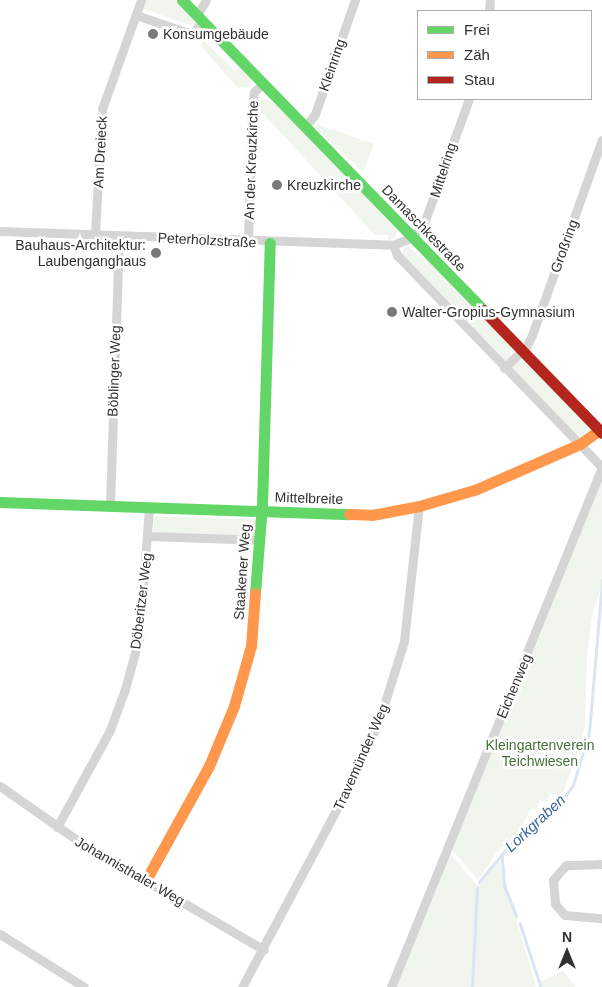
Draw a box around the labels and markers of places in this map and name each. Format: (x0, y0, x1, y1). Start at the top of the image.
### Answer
place label: Konsumgebäude (163, 26, 269, 42)
marker: Konsumgebäude (147, 28, 159, 40)
place label: Kreuzkirche (287, 177, 361, 193)
marker: Kreuzkirche (271, 179, 283, 191)
place label: Bauhaus-Architektur: Laubenganghaus (15, 237, 146, 270)
marker: Bauhaus-Architektur: Laubenganghaus (150, 247, 162, 259)
place label: Walter-Gropius-Gymnasium (402, 304, 575, 320)
marker: Walter-Gropius-Gymnasium (386, 306, 398, 318)

